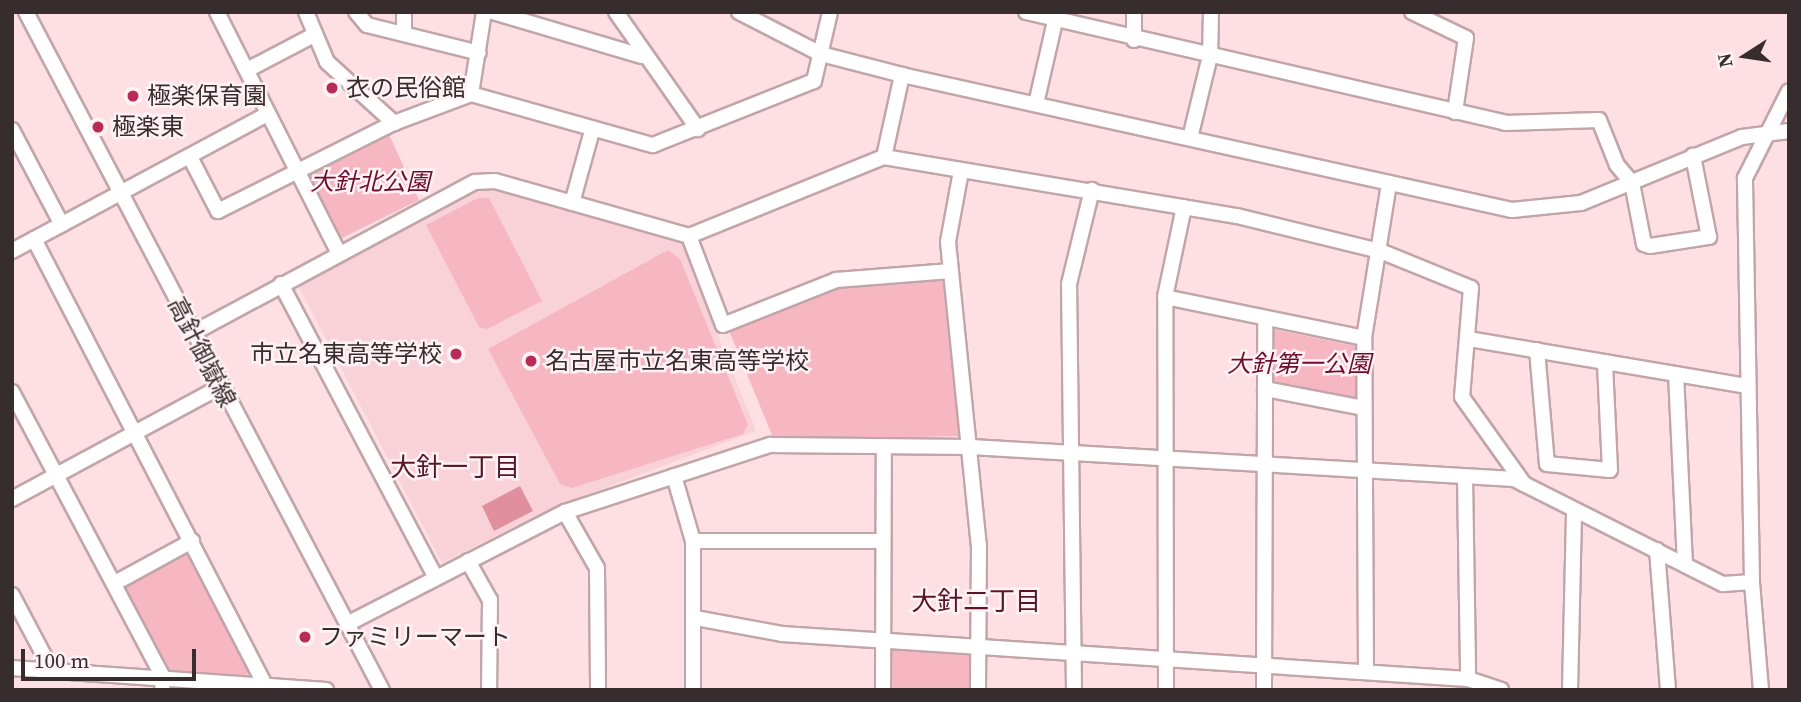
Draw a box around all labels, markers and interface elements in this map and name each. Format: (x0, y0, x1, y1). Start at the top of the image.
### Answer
north arrow (1710, 21, 1780, 91)
text: N (1710, 51, 1739, 70)
place label: 衣の民俗館 (346, 74, 466, 102)
marker: 衣の民俗館 (324, 80, 340, 96)
place label: 極楽保育園 (147, 82, 267, 110)
marker: 極楽保育園 (125, 88, 141, 104)
place label: 極楽東 (112, 113, 184, 141)
marker: 極楽東 (90, 119, 106, 135)
park label: 大針北公園 (310, 168, 430, 196)
street label: 高針御嶽線 (162, 292, 242, 412)
place label: 市立名東高等学校 (250, 340, 442, 368)
marker: 市立名東高等学校 (448, 346, 464, 362)
place label: 名古屋市立名東高等学校 (545, 347, 809, 375)
park label: 大針第一公園 (1227, 350, 1371, 378)
marker: 名古屋市立名東高等学校 (523, 353, 539, 369)
district label: 大針一丁目 (390, 452, 520, 484)
district label: 大針二丁目 (911, 586, 1041, 618)
place label: ファミリーマート (319, 623, 511, 651)
marker: ファミリーマート (297, 629, 313, 645)
scale bar (24, 636, 200, 680)
text: 100 m (34, 646, 89, 675)

